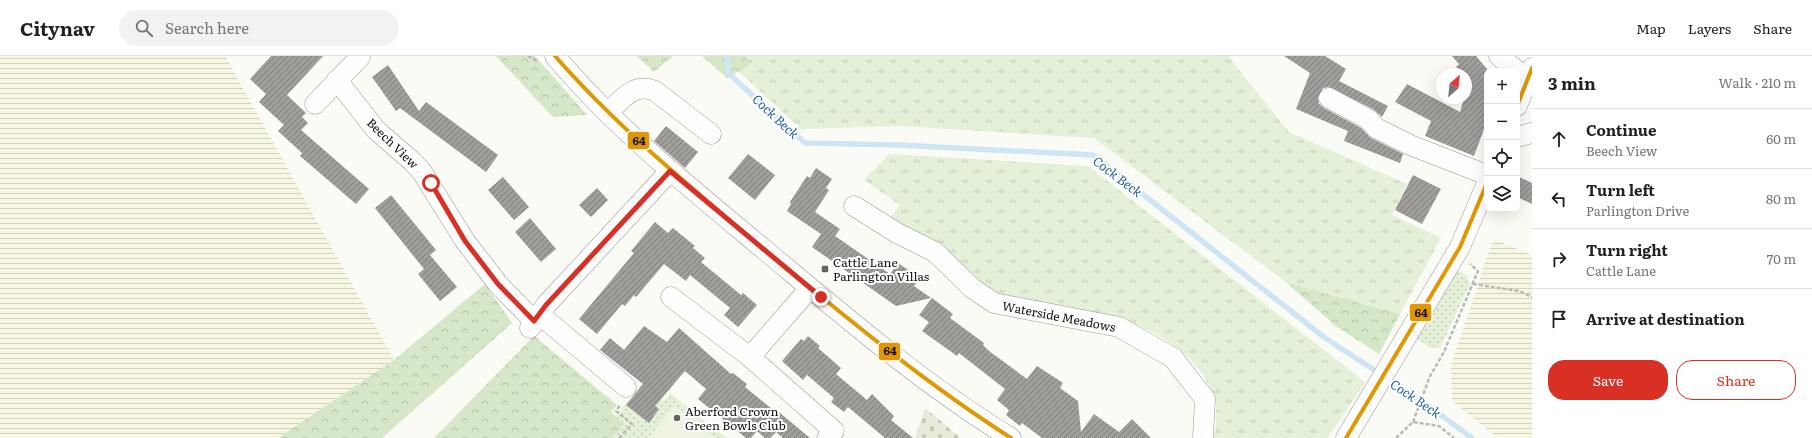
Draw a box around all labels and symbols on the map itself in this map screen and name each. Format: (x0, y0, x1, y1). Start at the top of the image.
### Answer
north arrow (1436, 68, 1472, 104)
water label: Cock Beck (748, 89, 804, 143)
street label: Beech View (363, 114, 423, 173)
line badge: 64 (627, 131, 650, 150)
text: 64 (632, 132, 646, 148)
water label: Cock Beck (1089, 151, 1147, 201)
route start (422, 174, 440, 192)
place label: Cattle Lane Parlington Villas (833, 253, 930, 285)
marker: Cattle Lane Parlington Villas (820, 264, 830, 274)
route end (812, 288, 830, 306)
street label: Waterside Meadows (1001, 296, 1118, 336)
line badge: 64 (1409, 303, 1432, 322)
text: 64 (1414, 304, 1428, 320)
line badge: 64 (878, 342, 901, 361)
text: 64 (883, 342, 897, 358)
water label: Cock Beck (1387, 374, 1446, 423)
place label: Aberford Crown Green Bowls Club (685, 402, 786, 434)
marker: Aberford Crown Green Bowls Club (672, 413, 682, 423)

